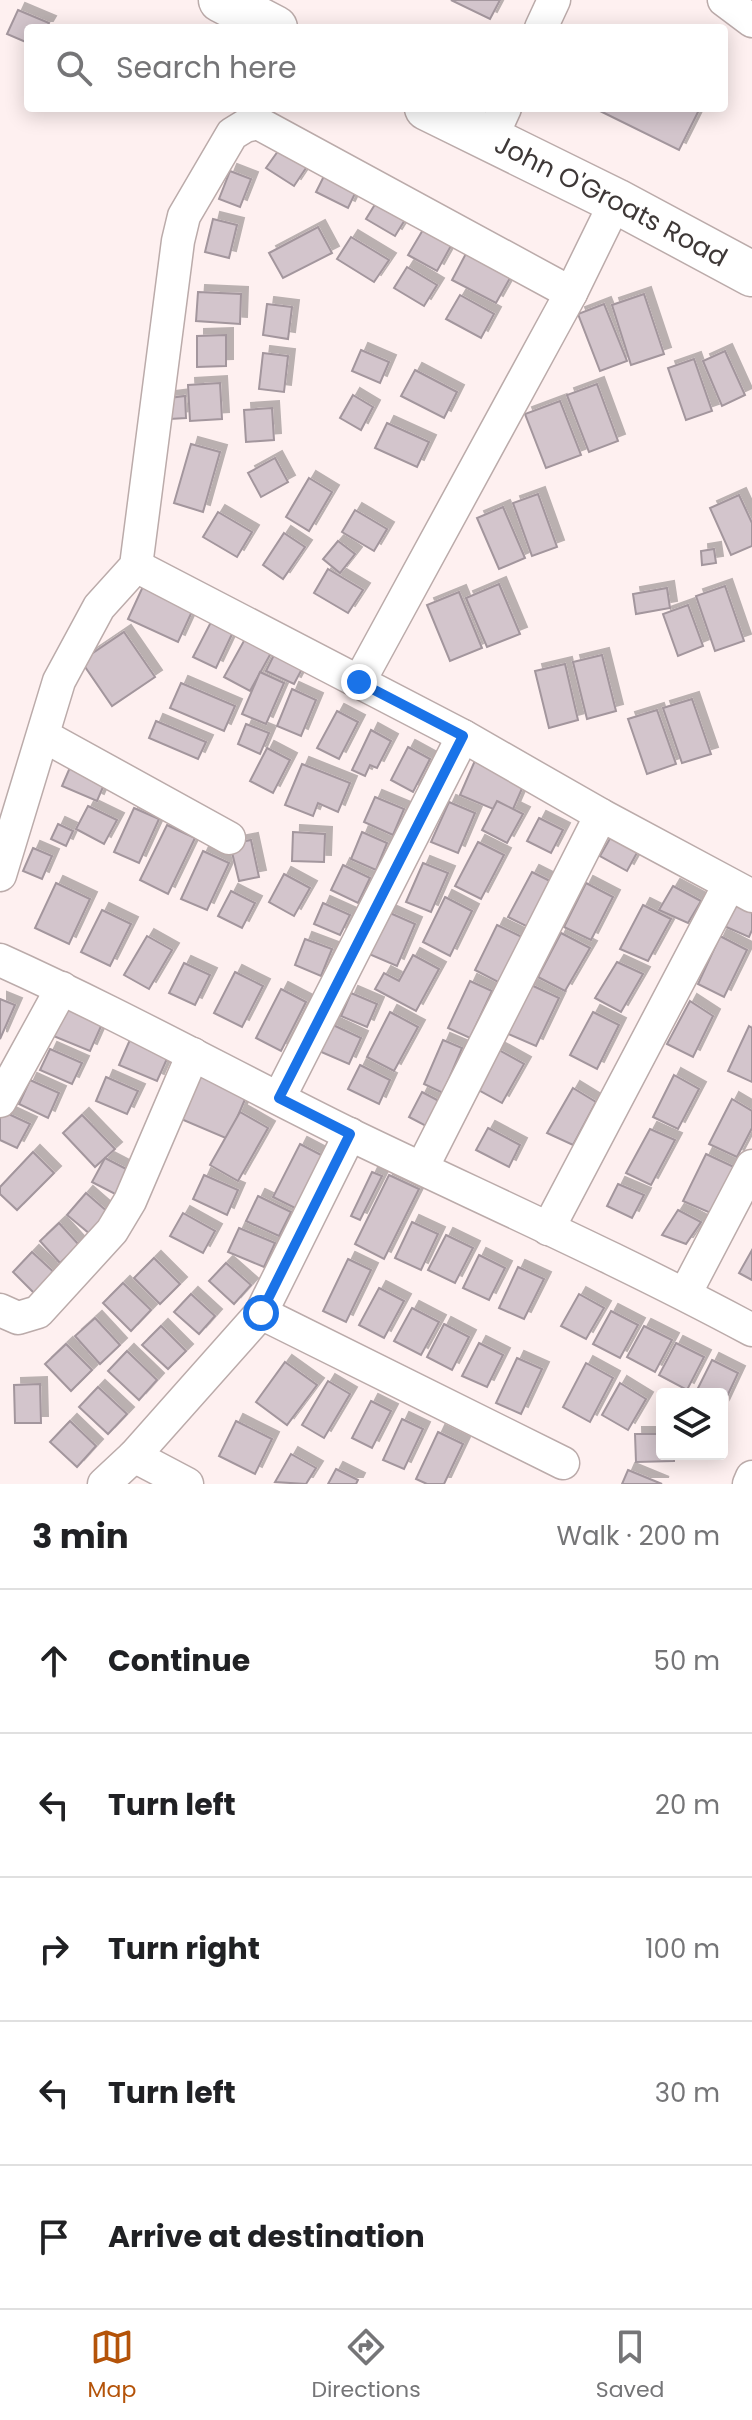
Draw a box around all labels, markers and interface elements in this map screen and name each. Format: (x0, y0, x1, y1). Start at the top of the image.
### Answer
search box (24, 24, 728, 112)
icon: search (52, 46, 96, 90)
text: Search here (116, 46, 297, 89)
street label: John O'Groats Road (489, 126, 734, 275)
route end (341, 664, 377, 700)
route start (243, 1295, 279, 1331)
map controls (656, 1388, 728, 1460)
button: layers (656, 1388, 728, 1460)
text: 3 min (32, 1512, 129, 1560)
text: Walk · 200 m (557, 1518, 720, 1554)
icon: ahead (32, 1639, 76, 1683)
text: Continue (108, 1639, 250, 1682)
text: 50 m (654, 1643, 720, 1679)
icon: left (32, 1783, 76, 1827)
text: Turn left (108, 1783, 236, 1826)
text: 20 m (655, 1787, 720, 1823)
icon: right (32, 1927, 76, 1971)
text: Turn right (108, 1927, 260, 1970)
text: 100 m (645, 1931, 720, 1967)
icon: left (32, 2071, 76, 2115)
text: Turn left (108, 2071, 236, 2114)
text: 30 m (655, 2075, 720, 2111)
icon: arrive (32, 2215, 76, 2259)
text: Arrive at destination (108, 2215, 425, 2258)
tab: Map (88, 2325, 136, 2406)
tab: Directions (311, 2325, 421, 2406)
tab: Saved (596, 2325, 664, 2406)

